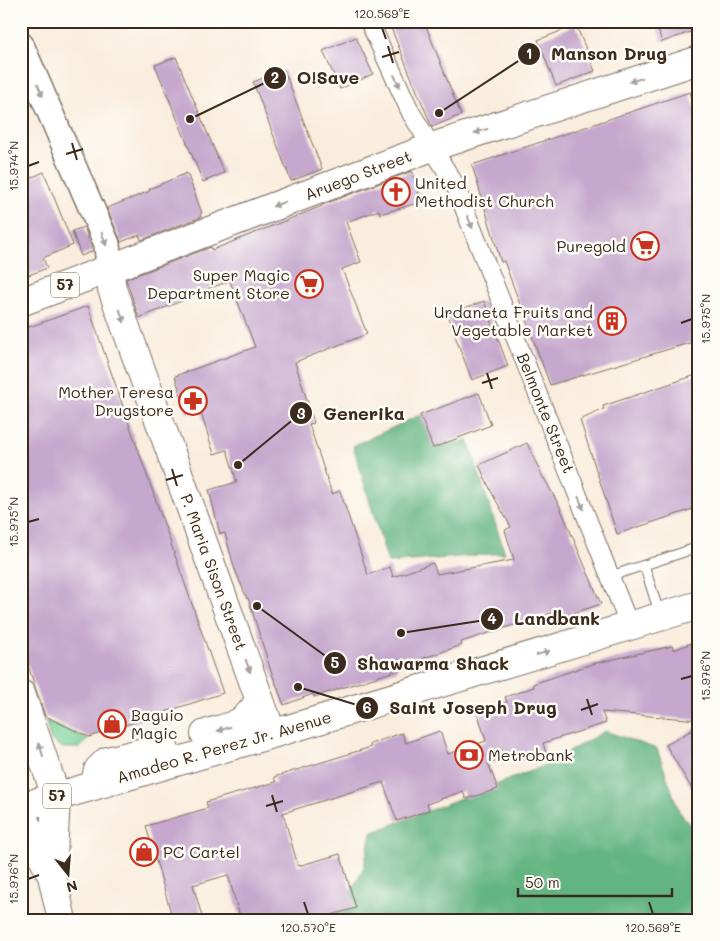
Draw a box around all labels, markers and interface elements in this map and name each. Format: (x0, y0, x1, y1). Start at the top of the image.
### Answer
text: 120.569°E (354, 5, 410, 21)
callout: Manson Drug (516, 37, 677, 70)
text: Manson Drug (551, 41, 667, 65)
text: 1 (526, 43, 532, 63)
callout: O!Save (262, 61, 370, 94)
text: O!Save (297, 65, 359, 89)
text: 2 (271, 67, 279, 87)
one-way arrow (393, 74, 401, 88)
one-way arrow (628, 77, 643, 84)
one-way arrow (37, 82, 45, 97)
one-way arrow (474, 128, 489, 135)
text: 15.974°N (5, 141, 21, 191)
street label: Aruego Street (302, 145, 414, 205)
place label: United Methodist Church (415, 172, 554, 211)
church icon: United Methodist Church (381, 177, 411, 207)
one-way arrow (272, 201, 287, 208)
one-way arrow (466, 215, 474, 230)
supermarket icon: Puregold (630, 231, 660, 261)
one-way arrow (100, 232, 108, 247)
place label: Puregold (557, 235, 626, 256)
place label: Super Magic Department Store (147, 264, 290, 303)
supermarket icon: Super Magic Department Store (294, 269, 324, 299)
road number: 57 (51, 272, 79, 298)
text: 15.975°N (697, 294, 713, 344)
place label: Urdaneta Fruits and Vegetable Market (434, 301, 593, 340)
building icon: Urdaneta Fruits and Vegetable Market (597, 306, 627, 336)
one-way arrow (119, 308, 126, 323)
street label: Belmonte Street (513, 350, 580, 476)
place label: Mother Teresa Drugstore (58, 381, 174, 420)
pharmacy icon: Mother Teresa Drugstore (178, 386, 208, 416)
callout: Generika (288, 397, 415, 430)
text: Generika (323, 401, 405, 425)
text: 3 (296, 403, 306, 423)
street label: P. Maria Sison Street (176, 491, 253, 653)
one-way arrow (578, 496, 586, 510)
text: 15.975°N (5, 497, 21, 547)
callout: Landbank (479, 603, 610, 636)
text: Landbank (514, 606, 600, 630)
text: 4 (487, 608, 497, 628)
callout: Shawarma Shack (322, 647, 519, 680)
one-way arrow (536, 648, 551, 656)
text: Shawarma Shack (357, 651, 509, 675)
text: 15.976°N (697, 651, 713, 701)
text: 5 (331, 652, 340, 672)
one-way arrow (244, 659, 252, 674)
callout: Saint Joseph Drug (355, 691, 567, 724)
text: Saint Joseph Drug (389, 695, 557, 719)
text: 6 (362, 697, 372, 717)
place label: Baguio Magic (131, 704, 183, 743)
street label: Amadeo R. Perez Jr. Avenue (114, 706, 334, 787)
shop icon: Baguio Magic (97, 709, 127, 739)
one-way arrow (216, 725, 231, 733)
bank icon: Metrobank (454, 740, 484, 770)
one-way arrow (36, 742, 44, 757)
place label: Metrobank (488, 744, 573, 765)
road number: 57 (43, 784, 71, 808)
shop icon: PC Cartel (129, 837, 159, 867)
place label: PC Cartel (163, 841, 240, 862)
north arrow (42, 848, 92, 898)
text: 15.976°N (5, 854, 21, 904)
scale bar (518, 866, 671, 898)
text: 50 m (525, 872, 560, 892)
text: N (64, 876, 80, 898)
text: 120.570°E (280, 919, 336, 935)
text: 120.569°E (625, 919, 681, 935)

